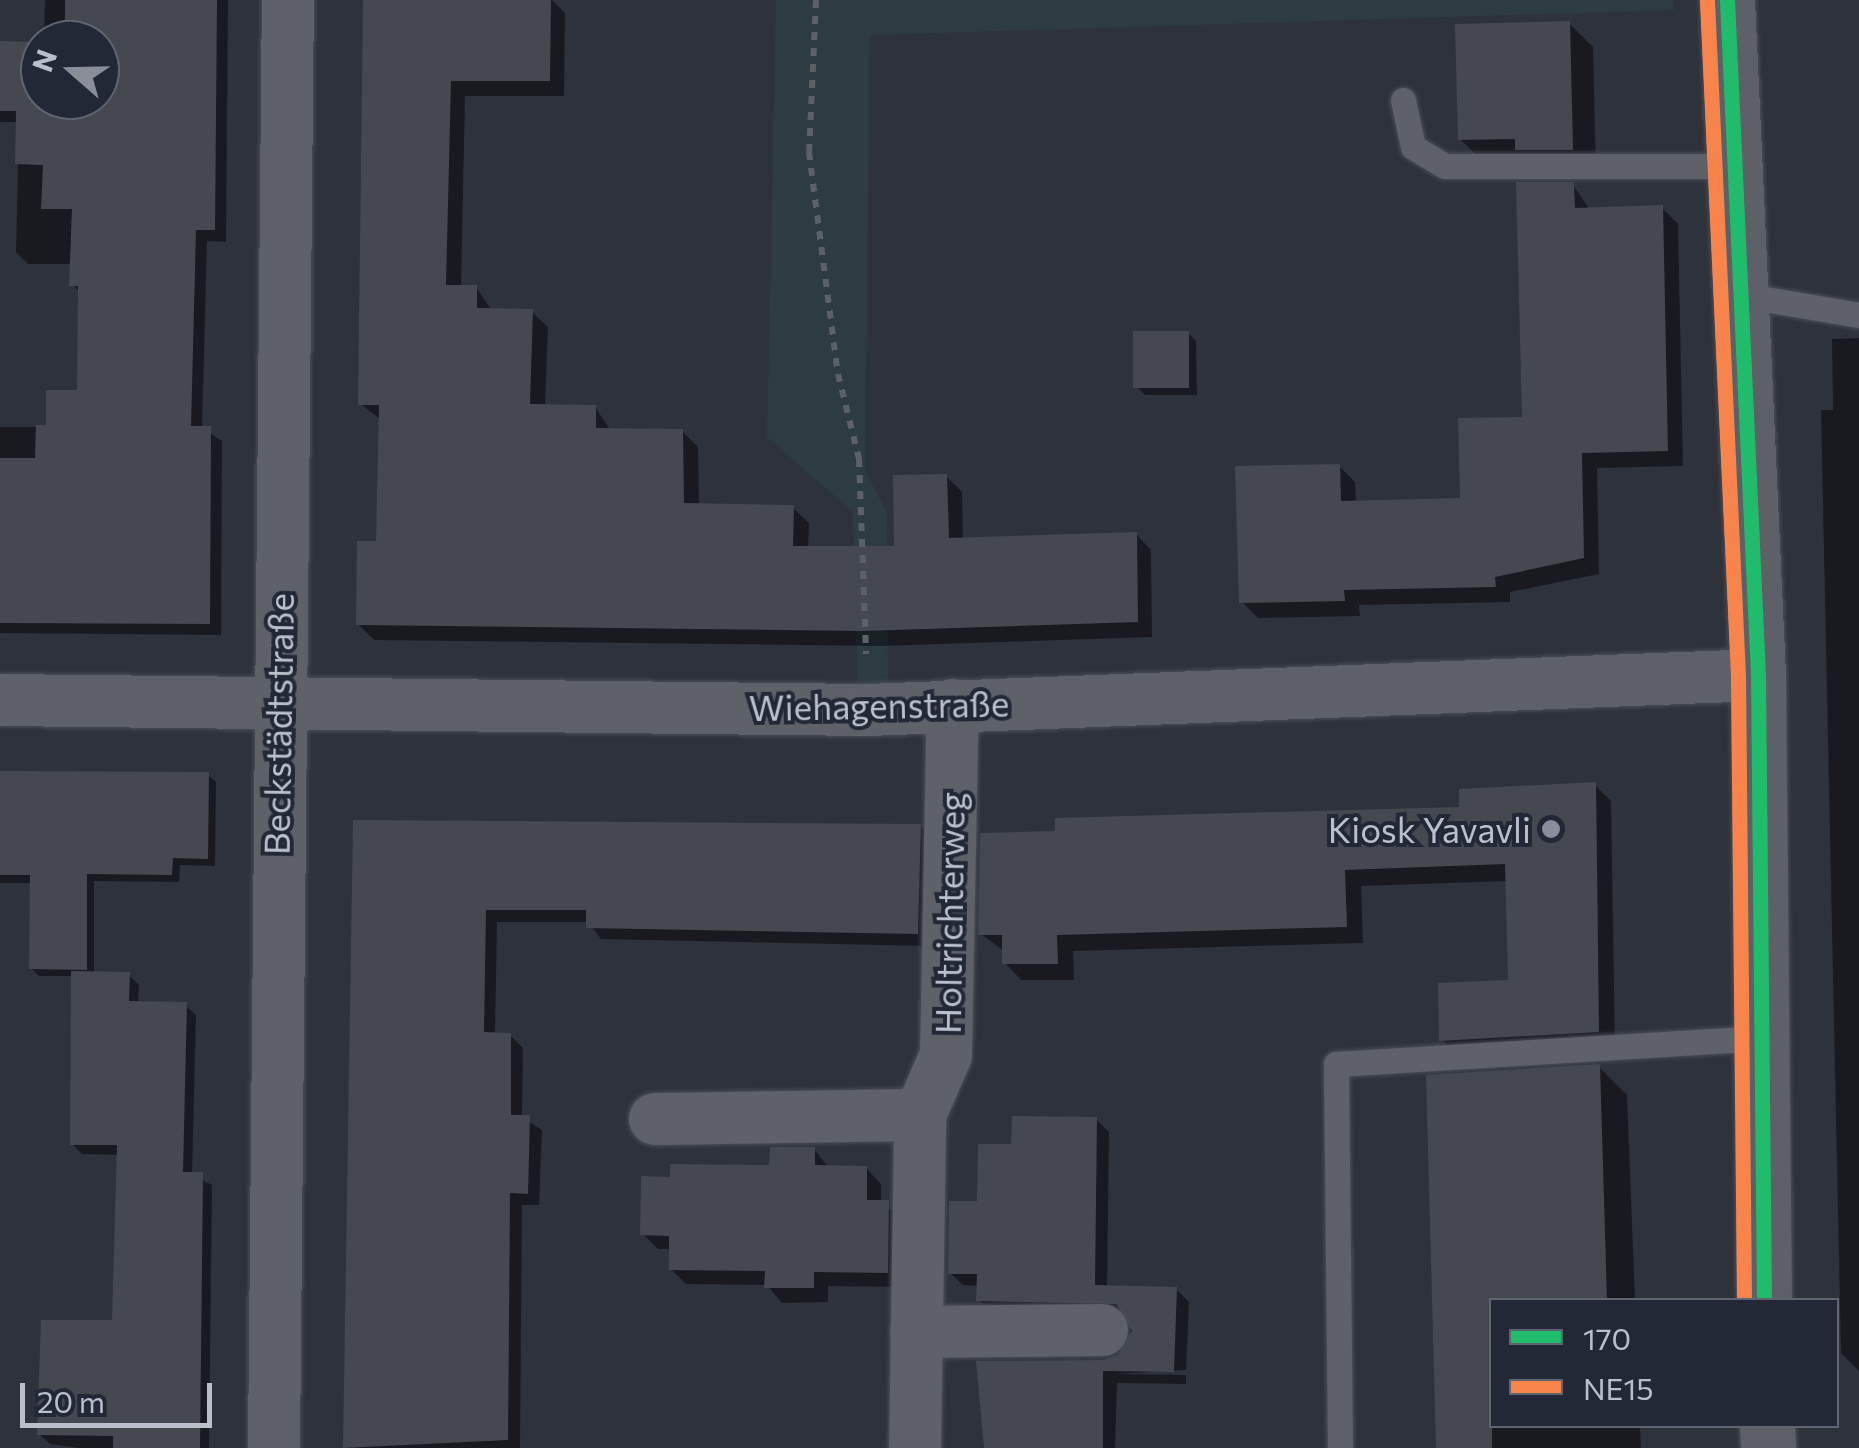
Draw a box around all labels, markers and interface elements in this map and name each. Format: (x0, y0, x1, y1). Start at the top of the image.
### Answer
north arrow (20, 20, 120, 120)
text: N (24, 45, 63, 76)
street label: Beckstädtstraße (255, 593, 301, 855)
street label: Wiehagenstraße (748, 682, 1010, 728)
street label: Holtrichterweg (926, 792, 972, 1034)
place label: Kiosk Yavavli (1328, 808, 1531, 850)
marker: Kiosk Yavavli (1540, 818, 1562, 840)
legend (1489, 1298, 1839, 1428)
text: 170 (1583, 1319, 1631, 1356)
scale bar (25, 1363, 218, 1425)
text: NE15 (1583, 1369, 1654, 1406)
text: 20 m (37, 1382, 105, 1419)

